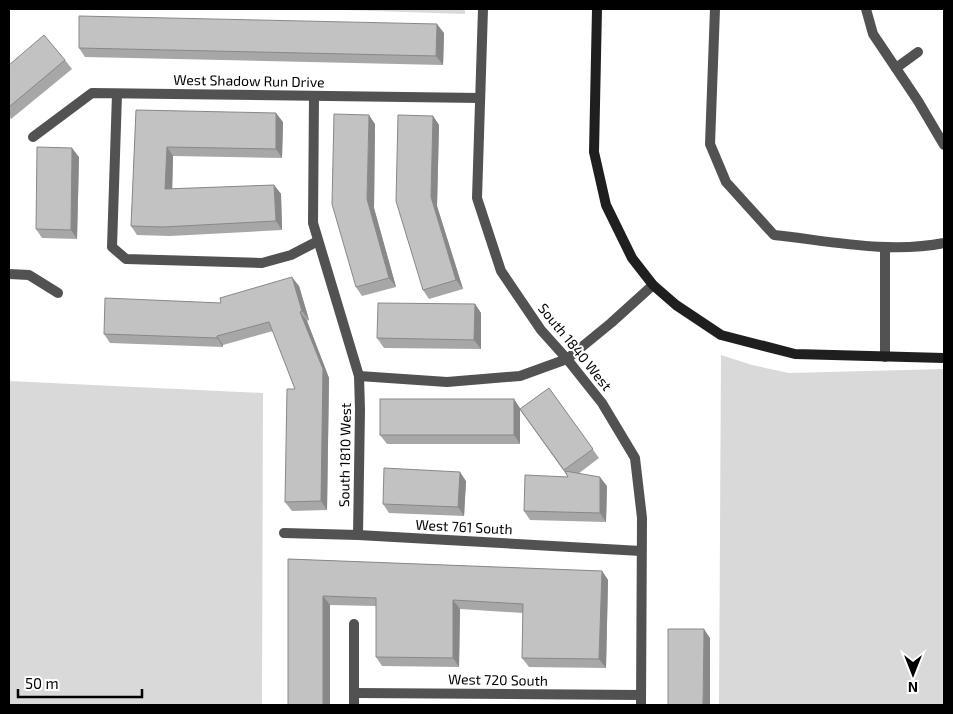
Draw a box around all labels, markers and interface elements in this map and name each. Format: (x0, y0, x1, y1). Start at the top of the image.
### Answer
street label: West Shadow Run Drive (173, 71, 325, 90)
street label: South 1840 West (535, 300, 616, 394)
street label: South 1810 West (335, 403, 354, 507)
street label: West 761 South (415, 515, 513, 538)
north arrow (888, 649, 938, 699)
scale bar (18, 666, 141, 698)
street label: West 720 South (448, 670, 548, 689)
text: 50 m (25, 674, 59, 692)
text: N (908, 679, 918, 696)

